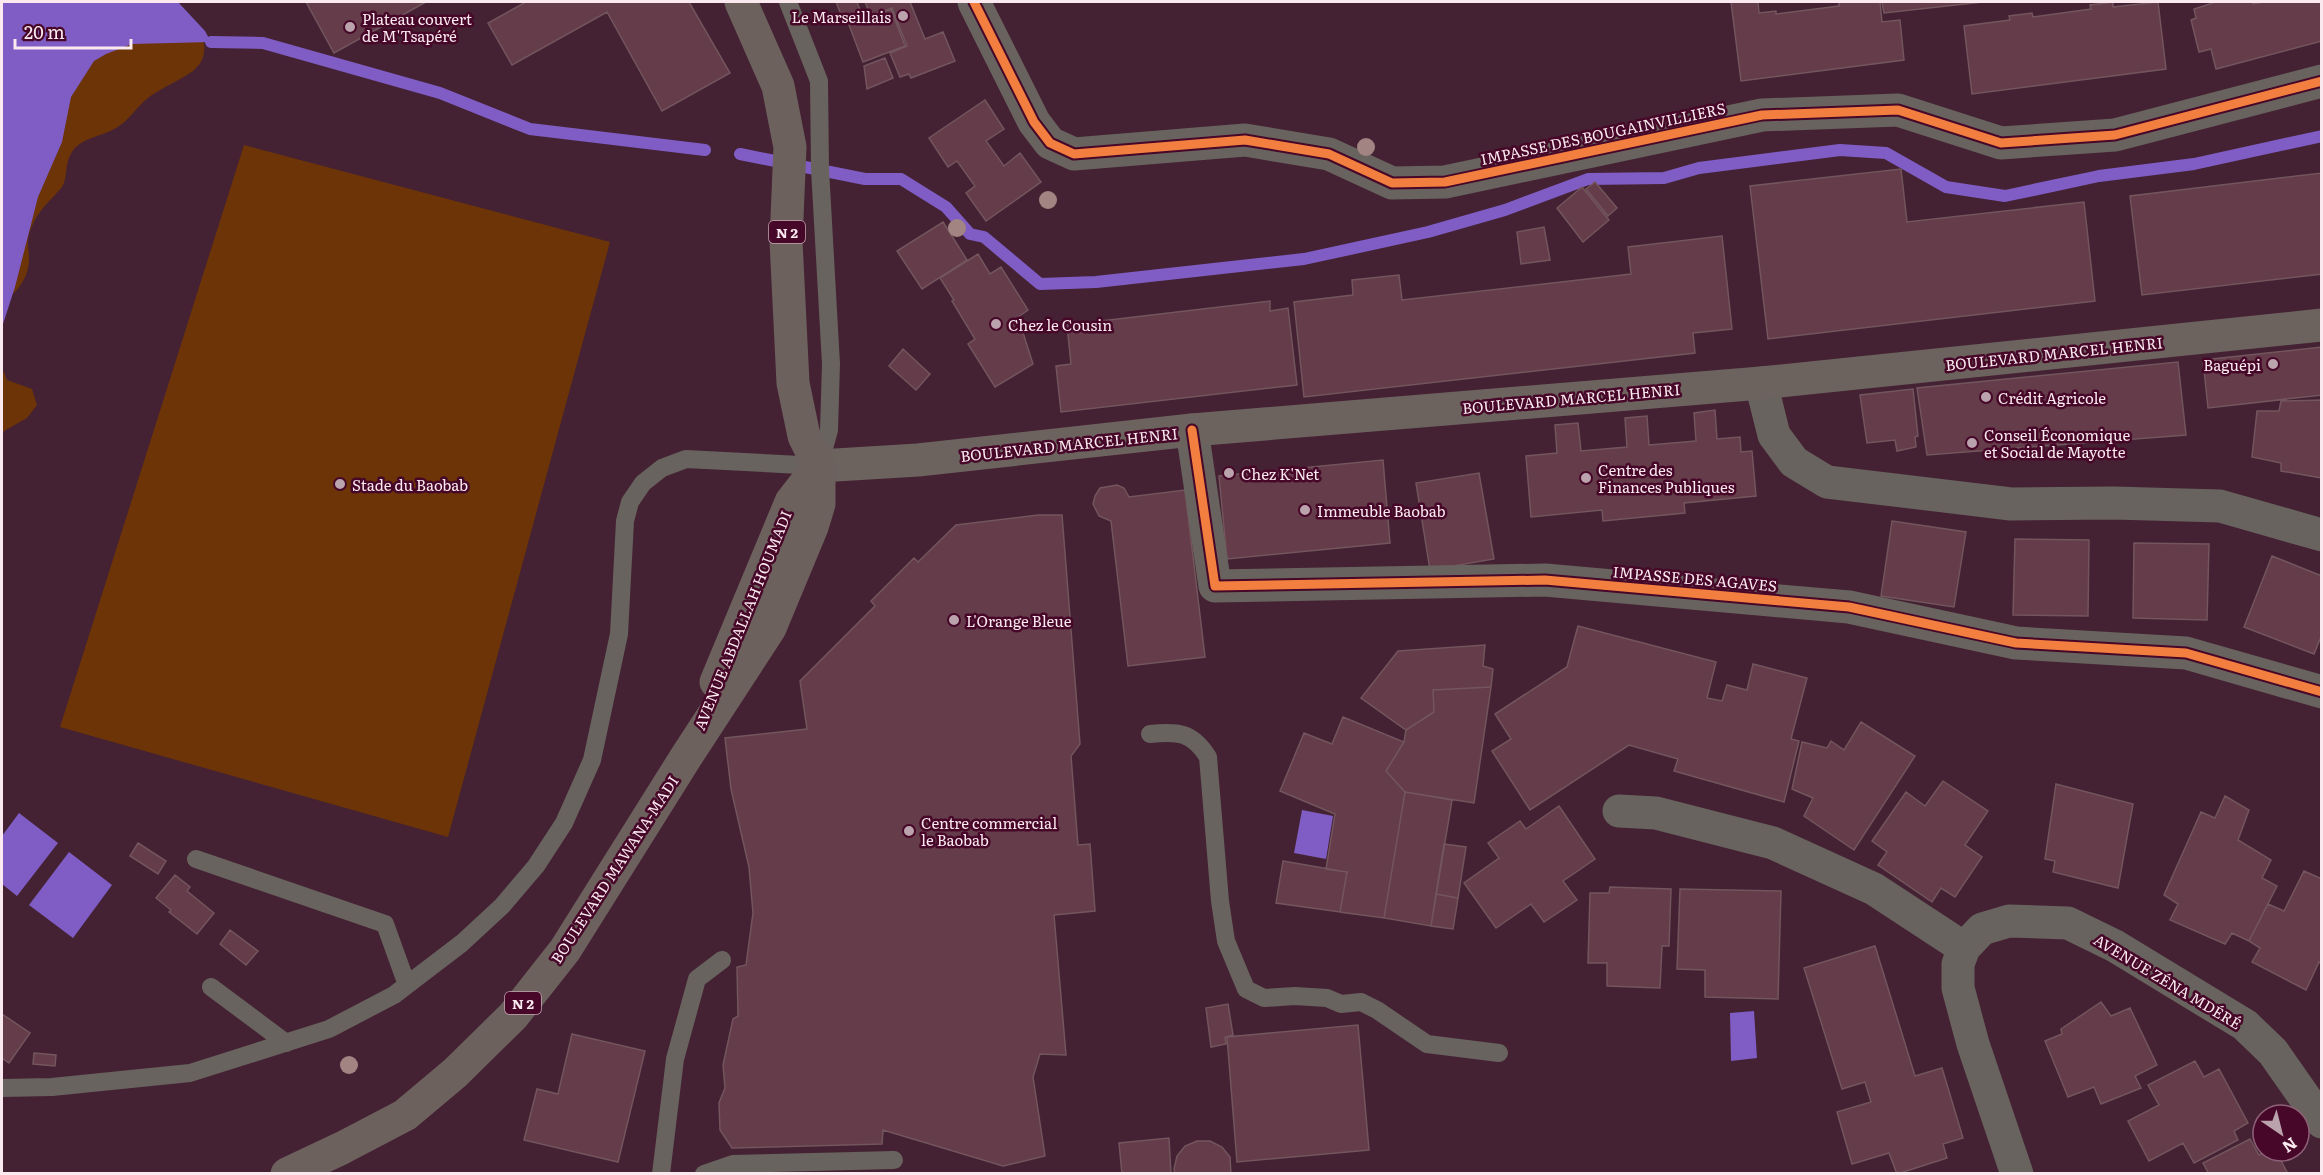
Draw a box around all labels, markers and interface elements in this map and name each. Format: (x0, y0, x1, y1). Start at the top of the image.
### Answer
place label: Le Marseillais (791, 5, 891, 28)
place label: Plateau couvert de M'Tsapéré (362, 7, 472, 47)
marker: Le Marseillais (896, 9, 910, 23)
scale bar (15, 12, 130, 50)
text: 20 m (24, 18, 65, 45)
marker: Plateau couvert de M'Tsapéré (343, 20, 357, 34)
street label: IMPASSE DES BOUGAINVILLIERS (1478, 96, 1728, 170)
road number: N 2 (769, 221, 805, 243)
place label: Chez le Cousin (1008, 313, 1112, 336)
marker: Chez le Cousin (989, 317, 1003, 331)
street label: BOULEVARD MARCEL HENRI (1944, 330, 2164, 376)
place label: Baguépi (2203, 353, 2261, 376)
marker: Baguépi (2266, 357, 2280, 371)
street label: BOULEVARD MARCEL HENRI (1461, 377, 1681, 419)
place label: Crédit Agricole (1998, 386, 2106, 409)
marker: Crédit Agricole (1979, 390, 1993, 404)
street label: BOULEVARD MARCEL HENRI (959, 421, 1179, 467)
place label: Conseil Économique et Social de Mayotte (1984, 423, 2130, 463)
marker: Conseil Économique et Social de Mayotte (1965, 436, 1979, 450)
place label: Centre des Finances Publiques (1598, 458, 1735, 498)
place label: Chez K'Net (1241, 462, 1319, 485)
marker: Chez K'Net (1222, 466, 1236, 480)
marker: Centre des Finances Publiques (1579, 471, 1593, 485)
place label: Stade du Baobab (352, 473, 468, 496)
marker: Stade du Baobab (333, 477, 347, 491)
place label: Immeuble Baobab (1317, 499, 1446, 522)
marker: Immeuble Baobab (1298, 503, 1312, 517)
street label: AVENUE ABDALLAH HOUMADI (687, 507, 797, 733)
street label: IMPASSE DES AGAVES (1612, 559, 1778, 597)
place label: L'Orange Bleue (966, 609, 1072, 632)
marker: L'Orange Bleue (947, 613, 961, 627)
street label: BOULEVARD MAWANA-MADI (545, 771, 683, 967)
place label: Centre commercial le Baobab (921, 811, 1057, 851)
marker: Centre commercial le Baobab (902, 824, 916, 838)
street label: AVENUE ZÉNA MDÉRÉ (2090, 928, 2246, 1034)
road number: N 2 (505, 992, 541, 1014)
north arrow (2251, 1103, 2311, 1163)
text: N (2278, 1132, 2303, 1160)

